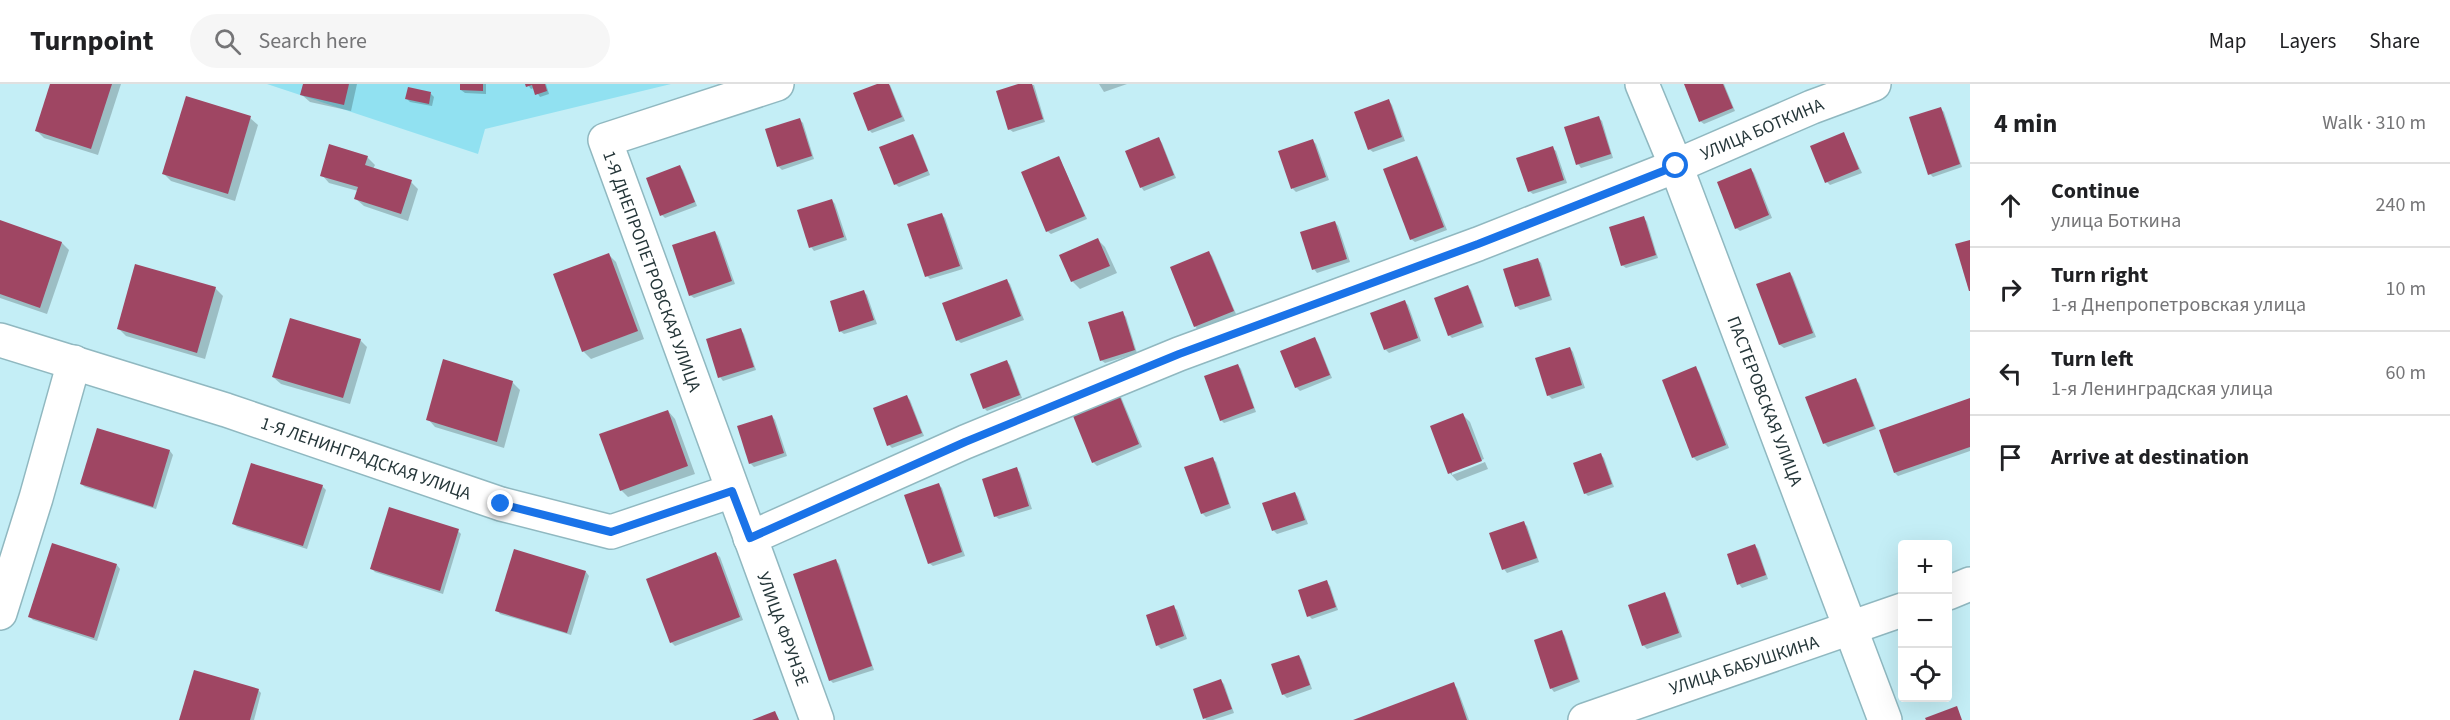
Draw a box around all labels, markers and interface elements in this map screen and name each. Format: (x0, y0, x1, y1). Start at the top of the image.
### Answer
search box (190, 14, 610, 68)
text: Turnpoint (30, 21, 154, 61)
icon: search (211, 25, 244, 58)
text: Search here (259, 25, 367, 57)
text: Map (2209, 26, 2246, 56)
text: Layers (2279, 26, 2336, 56)
text: Share (2369, 26, 2420, 56)
street label: УЛИЦА БОТКИНА (1697, 92, 1828, 167)
text: 4 min (1994, 105, 2057, 142)
text: Walk · 310 m (2322, 109, 2426, 137)
street label: 1-Я ДНЕПРОПЕТРОВСКАЯ УЛИЦА (596, 147, 707, 396)
route start (1662, 152, 1688, 178)
text: Continue (2051, 175, 2140, 207)
icon: ahead (1994, 189, 2027, 222)
text: 240 m (2376, 191, 2426, 219)
text: улица Боткина (2051, 207, 2181, 235)
text: Turn right (2051, 259, 2148, 291)
icon: right (1994, 273, 2027, 306)
text: 10 m (2386, 275, 2426, 303)
text: 1-я Днепропетровская улица (2051, 291, 2306, 319)
street label: ПАСТЕРОВСКАЯ УЛИЦА (1721, 313, 1809, 490)
text: Turn left (2051, 343, 2133, 375)
icon: left (1994, 357, 2027, 390)
text: 60 m (2386, 359, 2426, 387)
text: 1-я Ленинградская улица (2051, 375, 2273, 403)
street label: 1-Я ЛЕНИНГРАДСКАЯ УЛИЦА (257, 411, 475, 506)
icon: arrive (1994, 441, 2027, 474)
text: Arrive at destination (2051, 441, 2249, 473)
route end (487, 490, 513, 516)
map controls (1898, 540, 1952, 702)
button: + (1898, 540, 1952, 594)
street label: УЛИЦА ФРУНЗЕ (750, 569, 815, 690)
button: − (1898, 594, 1952, 648)
street label: УЛИЦА БАБУШКИНА (1666, 629, 1822, 701)
button: locate (1898, 648, 1952, 702)

